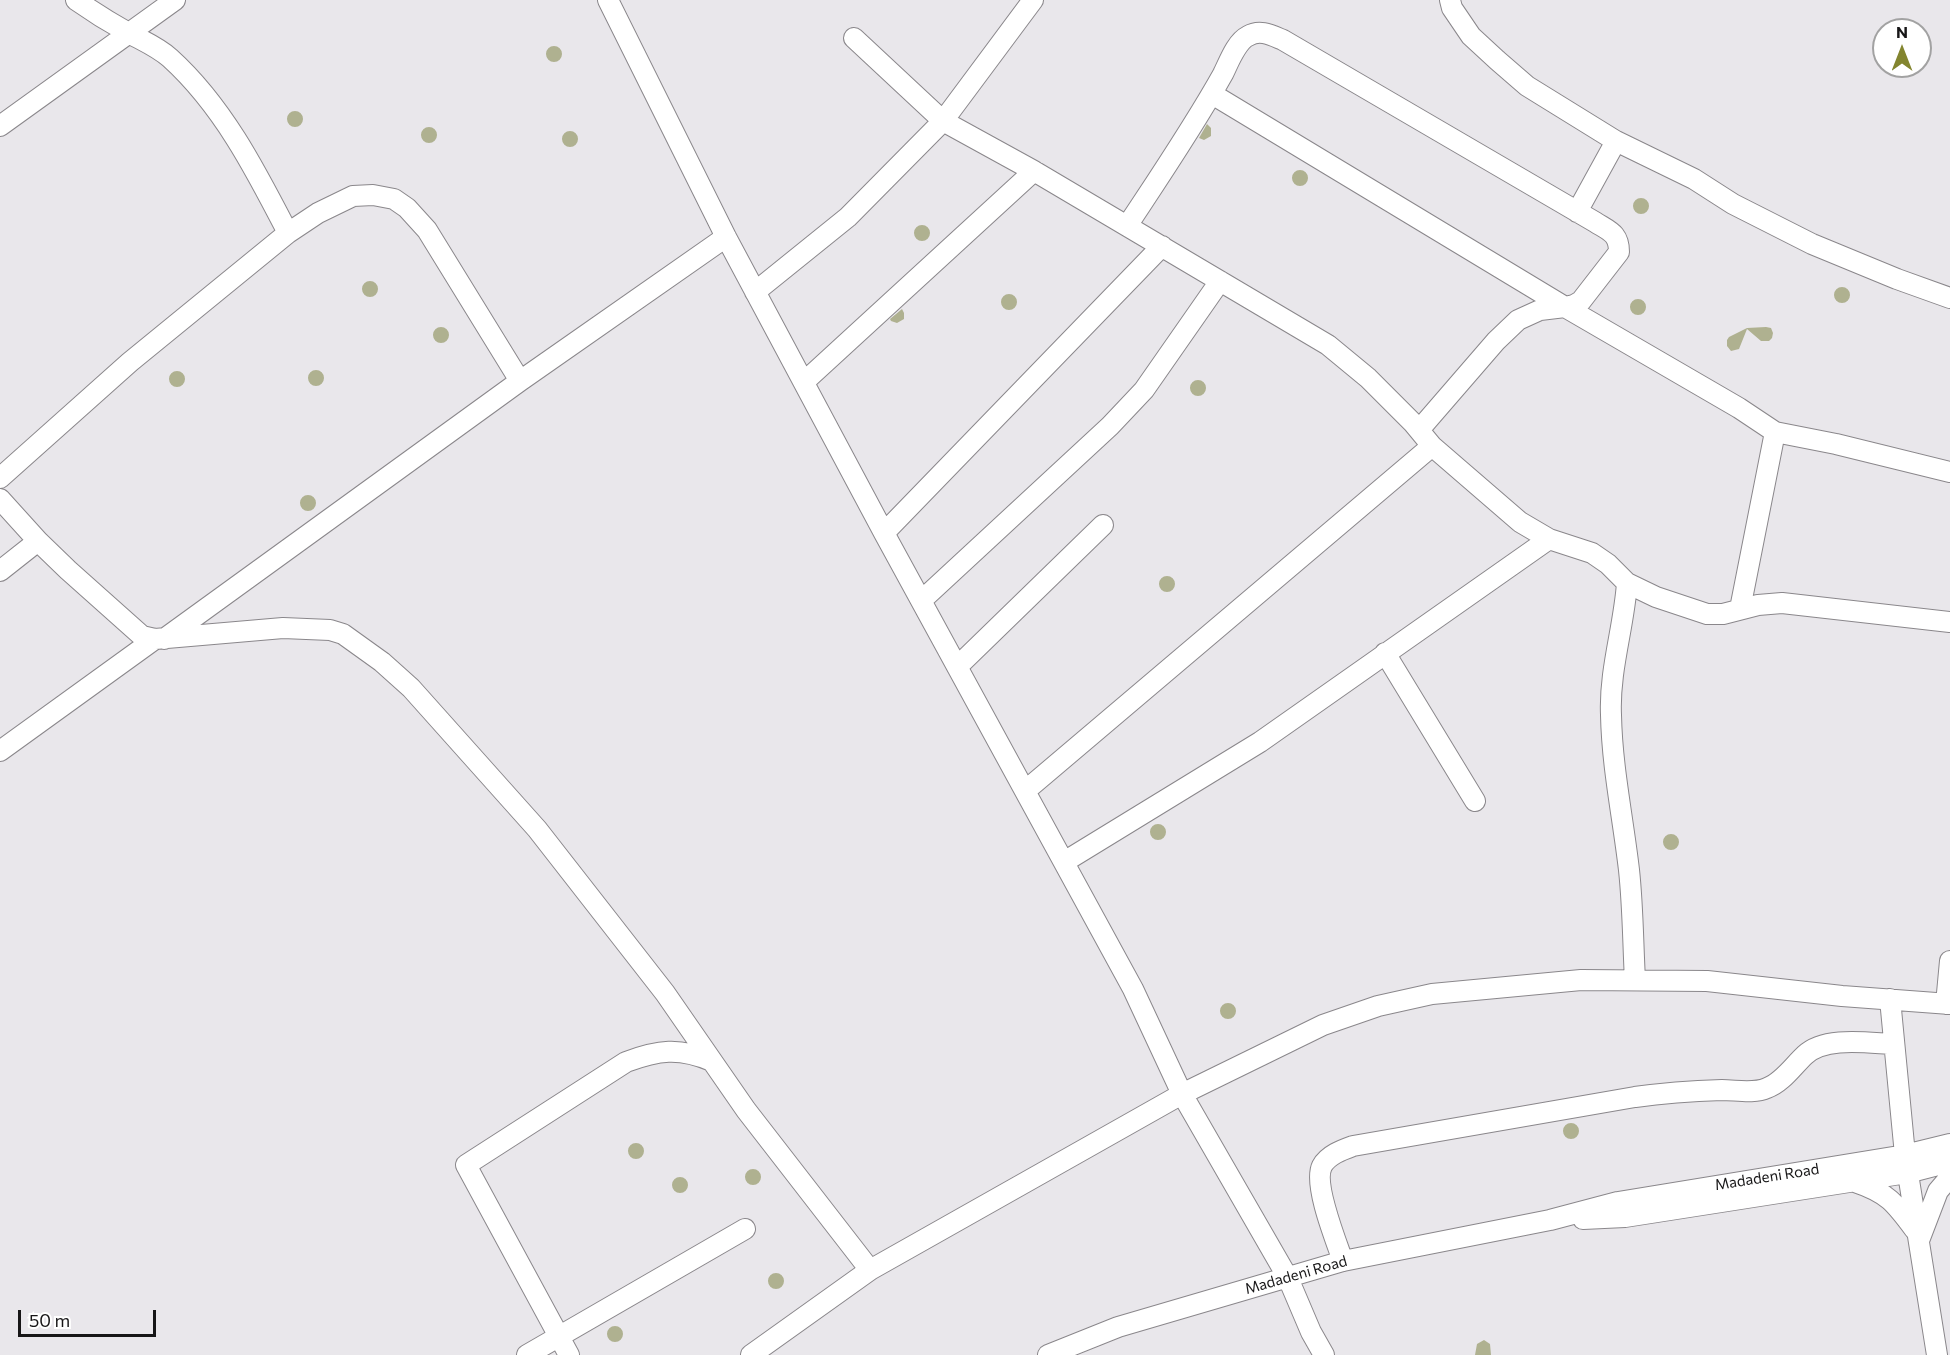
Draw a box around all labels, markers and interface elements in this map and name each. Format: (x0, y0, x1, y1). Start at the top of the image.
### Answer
north arrow (1872, 18, 1932, 78)
text: N (1896, 22, 1908, 41)
street label: Madadeni Road (1713, 1160, 1821, 1194)
street label: Madadeni Road (1243, 1252, 1349, 1298)
scale bar (21, 1298, 159, 1336)
text: 50 m (29, 1309, 70, 1331)

